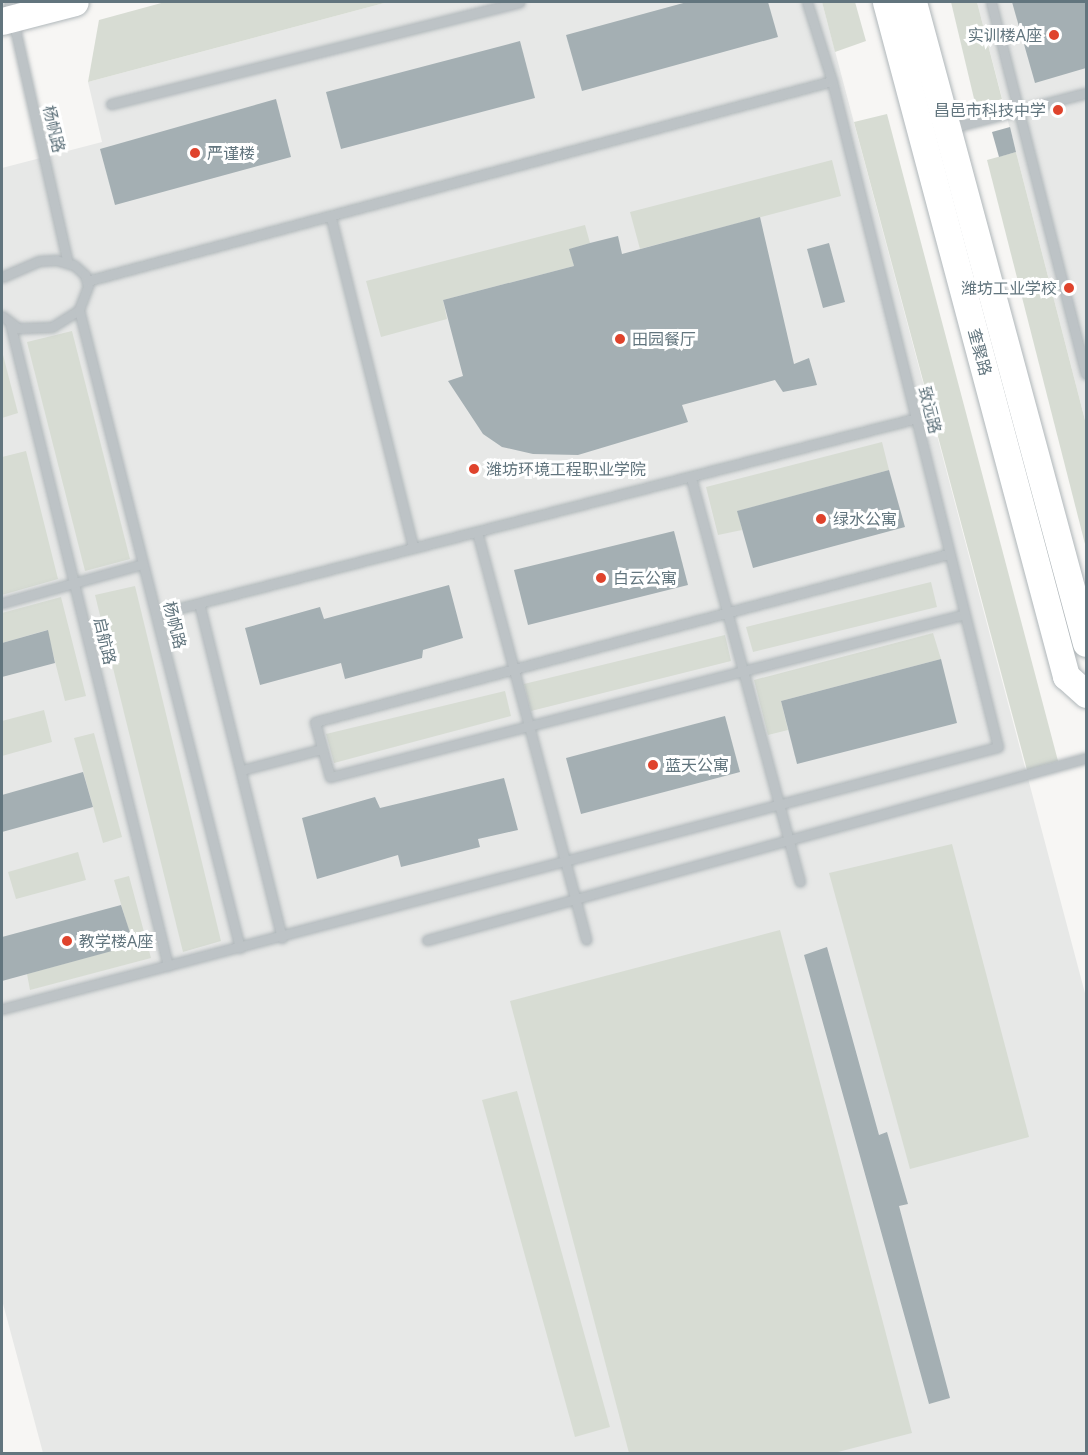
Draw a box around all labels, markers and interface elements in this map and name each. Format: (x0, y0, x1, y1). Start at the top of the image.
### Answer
place label: 实训楼A座 (968, 25, 1042, 45)
marker: 实训楼A座 (1047, 28, 1061, 42)
place label: 昌邑市科技中学 (934, 100, 1046, 120)
street label: 杨帆路 (39, 103, 69, 155)
marker: 昌邑市科技中学 (1051, 103, 1065, 117)
place label: 严谨楼 (207, 143, 255, 163)
marker: 严谨楼 (188, 146, 202, 160)
place label: 潍坊工业学校 (961, 278, 1057, 298)
marker: 潍坊工业学校 (1062, 281, 1076, 295)
street label: 奎聚路 (965, 326, 995, 378)
place label: 田园餐厅 (632, 329, 696, 349)
marker: 田园餐厅 (613, 332, 627, 346)
street label: 致远路 (915, 384, 945, 436)
place label: 潍坊环境工程职业学院 (486, 459, 646, 479)
marker: 潍坊环境工程职业学院 (467, 462, 481, 476)
place label: 绿水公寓 (833, 509, 897, 529)
marker: 绿水公寓 (814, 512, 828, 526)
place label: 白云公寓 (613, 568, 677, 588)
marker: 白云公寓 (594, 571, 608, 585)
street label: 杨帆路 (160, 599, 190, 651)
street label: 启航路 (90, 615, 120, 667)
place label: 蓝天公寓 (665, 755, 729, 775)
marker: 蓝天公寓 (646, 758, 660, 772)
place label: 教学楼A座 (79, 931, 153, 951)
marker: 教学楼A座 (60, 934, 74, 948)

